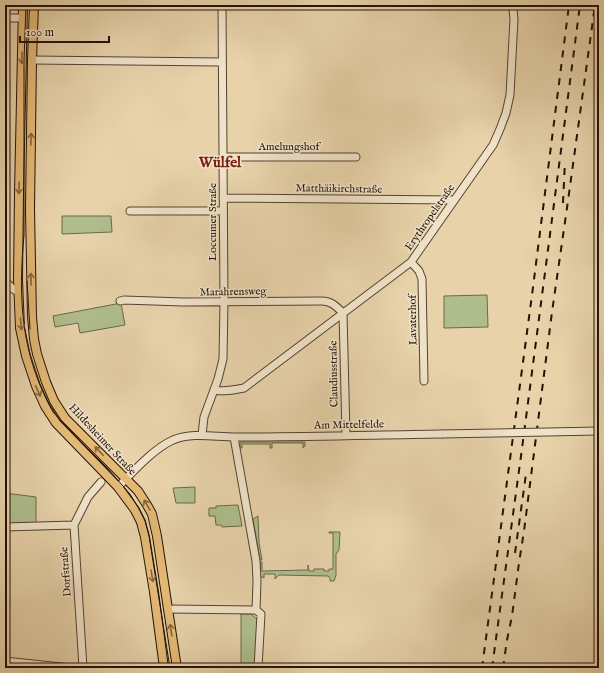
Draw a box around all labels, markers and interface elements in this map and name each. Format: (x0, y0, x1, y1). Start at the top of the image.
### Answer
scale bar (20, 18, 109, 44)
text: 100 m (26, 25, 54, 40)
one-way arrow (18, 51, 26, 64)
one-way arrow (27, 133, 35, 146)
street label: Amelungshof (258, 140, 321, 154)
district label: Wülfel (198, 153, 242, 172)
one-way arrow (15, 181, 23, 194)
street label: Matthäikirchstraße (295, 181, 383, 197)
street label: Erythropelstraße (402, 182, 458, 253)
street label: Loccumer Straße (206, 183, 220, 261)
one-way arrow (27, 273, 35, 286)
street label: Marahrensweg (200, 284, 268, 300)
street label: Lavaterhof (406, 293, 420, 345)
one-way arrow (17, 317, 24, 330)
street label: Claudiusstraße (326, 340, 342, 408)
one-way arrow (35, 385, 42, 397)
street label: Hildesheimer Straße (65, 401, 139, 478)
street label: Am Mittelfelde (313, 417, 384, 433)
one-way arrow (94, 446, 104, 456)
one-way arrow (142, 499, 150, 511)
street label: Dorfstraße (57, 547, 75, 597)
one-way arrow (148, 569, 156, 582)
one-way arrow (167, 623, 175, 636)

